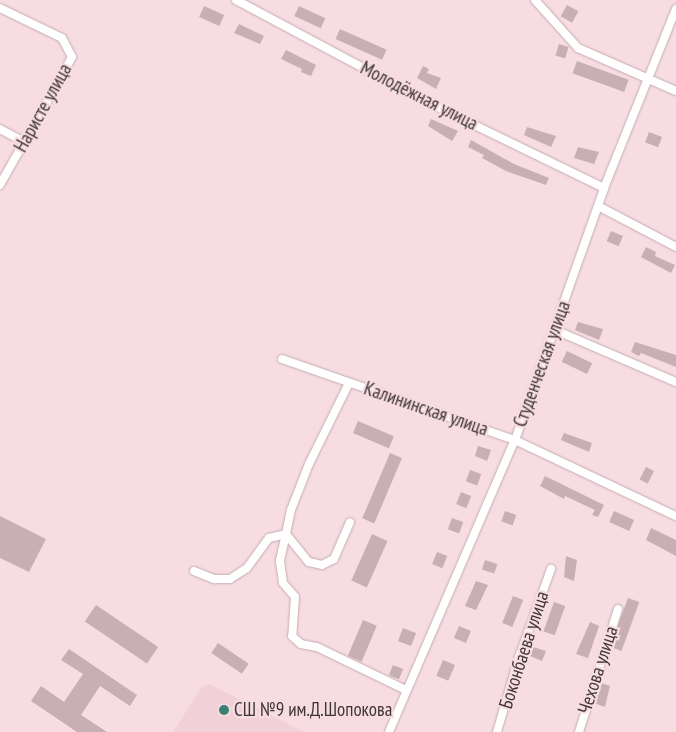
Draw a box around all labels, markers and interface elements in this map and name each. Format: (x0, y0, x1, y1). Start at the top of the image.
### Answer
street label: Молодёжная улица (356, 57, 482, 135)
street label: Наристе улица (9, 60, 77, 156)
street label: Студенческая улица (509, 298, 575, 430)
street label: Калининская улица (361, 377, 491, 441)
street label: Боконбаева улица (494, 588, 554, 712)
street label: Чехова улица (573, 623, 623, 717)
place label: СШ №9 им.Д.Шопокова (234, 699, 392, 721)
marker: СШ №9 им.Д.Шопокова (218, 704, 230, 716)

